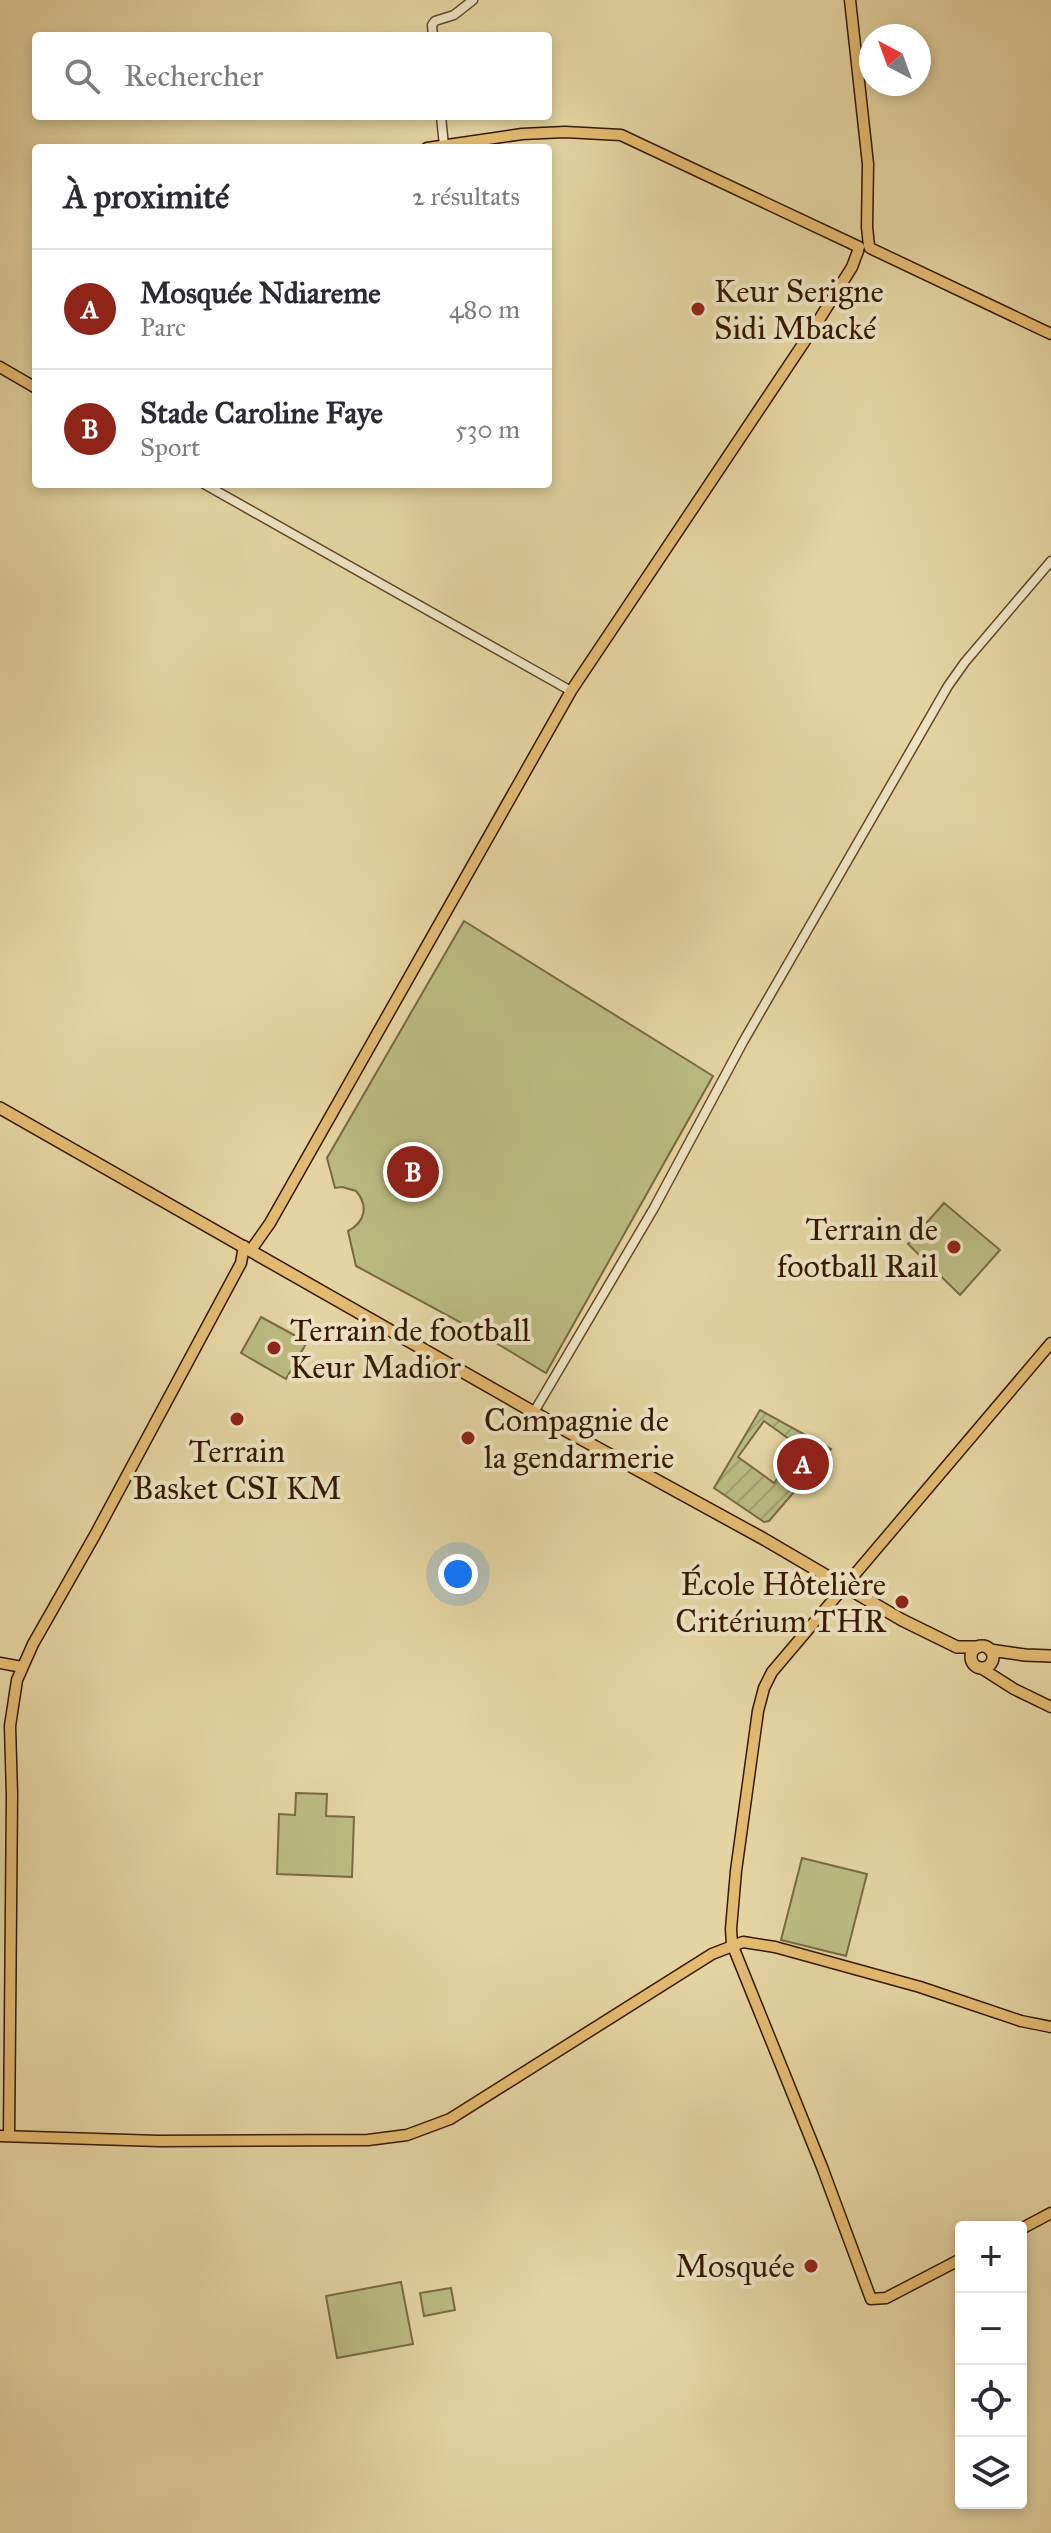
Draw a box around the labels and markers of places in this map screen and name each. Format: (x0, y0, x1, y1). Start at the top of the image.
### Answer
place label: Keur Serigne Sidi Mbacké (714, 272, 884, 348)
marker: Keur Serigne Sidi Mbacké (689, 300, 707, 318)
pin: B (387, 1142, 439, 1202)
place label: Terrain de football Rail (777, 1210, 938, 1286)
marker: Terrain de football Rail (945, 1238, 963, 1256)
place label: Terrain de football Keur Madior (290, 1311, 531, 1387)
marker: Terrain de football Keur Madior (265, 1339, 283, 1357)
place label: Compagnie de la gendarmerie (484, 1401, 674, 1477)
marker: Terrain Basket CSI KM (228, 1410, 246, 1428)
marker: Compagnie de la gendarmerie (459, 1429, 477, 1447)
place label: Terrain Basket CSI KM (133, 1432, 341, 1508)
pin: A (777, 1434, 829, 1494)
place label: École Hôtelière Critérium THR (675, 1564, 887, 1641)
marker: École Hôtelière Critérium THR (893, 1593, 911, 1611)
place label: Mosquée (675, 2247, 795, 2286)
marker: Mosquée (802, 2257, 820, 2275)

